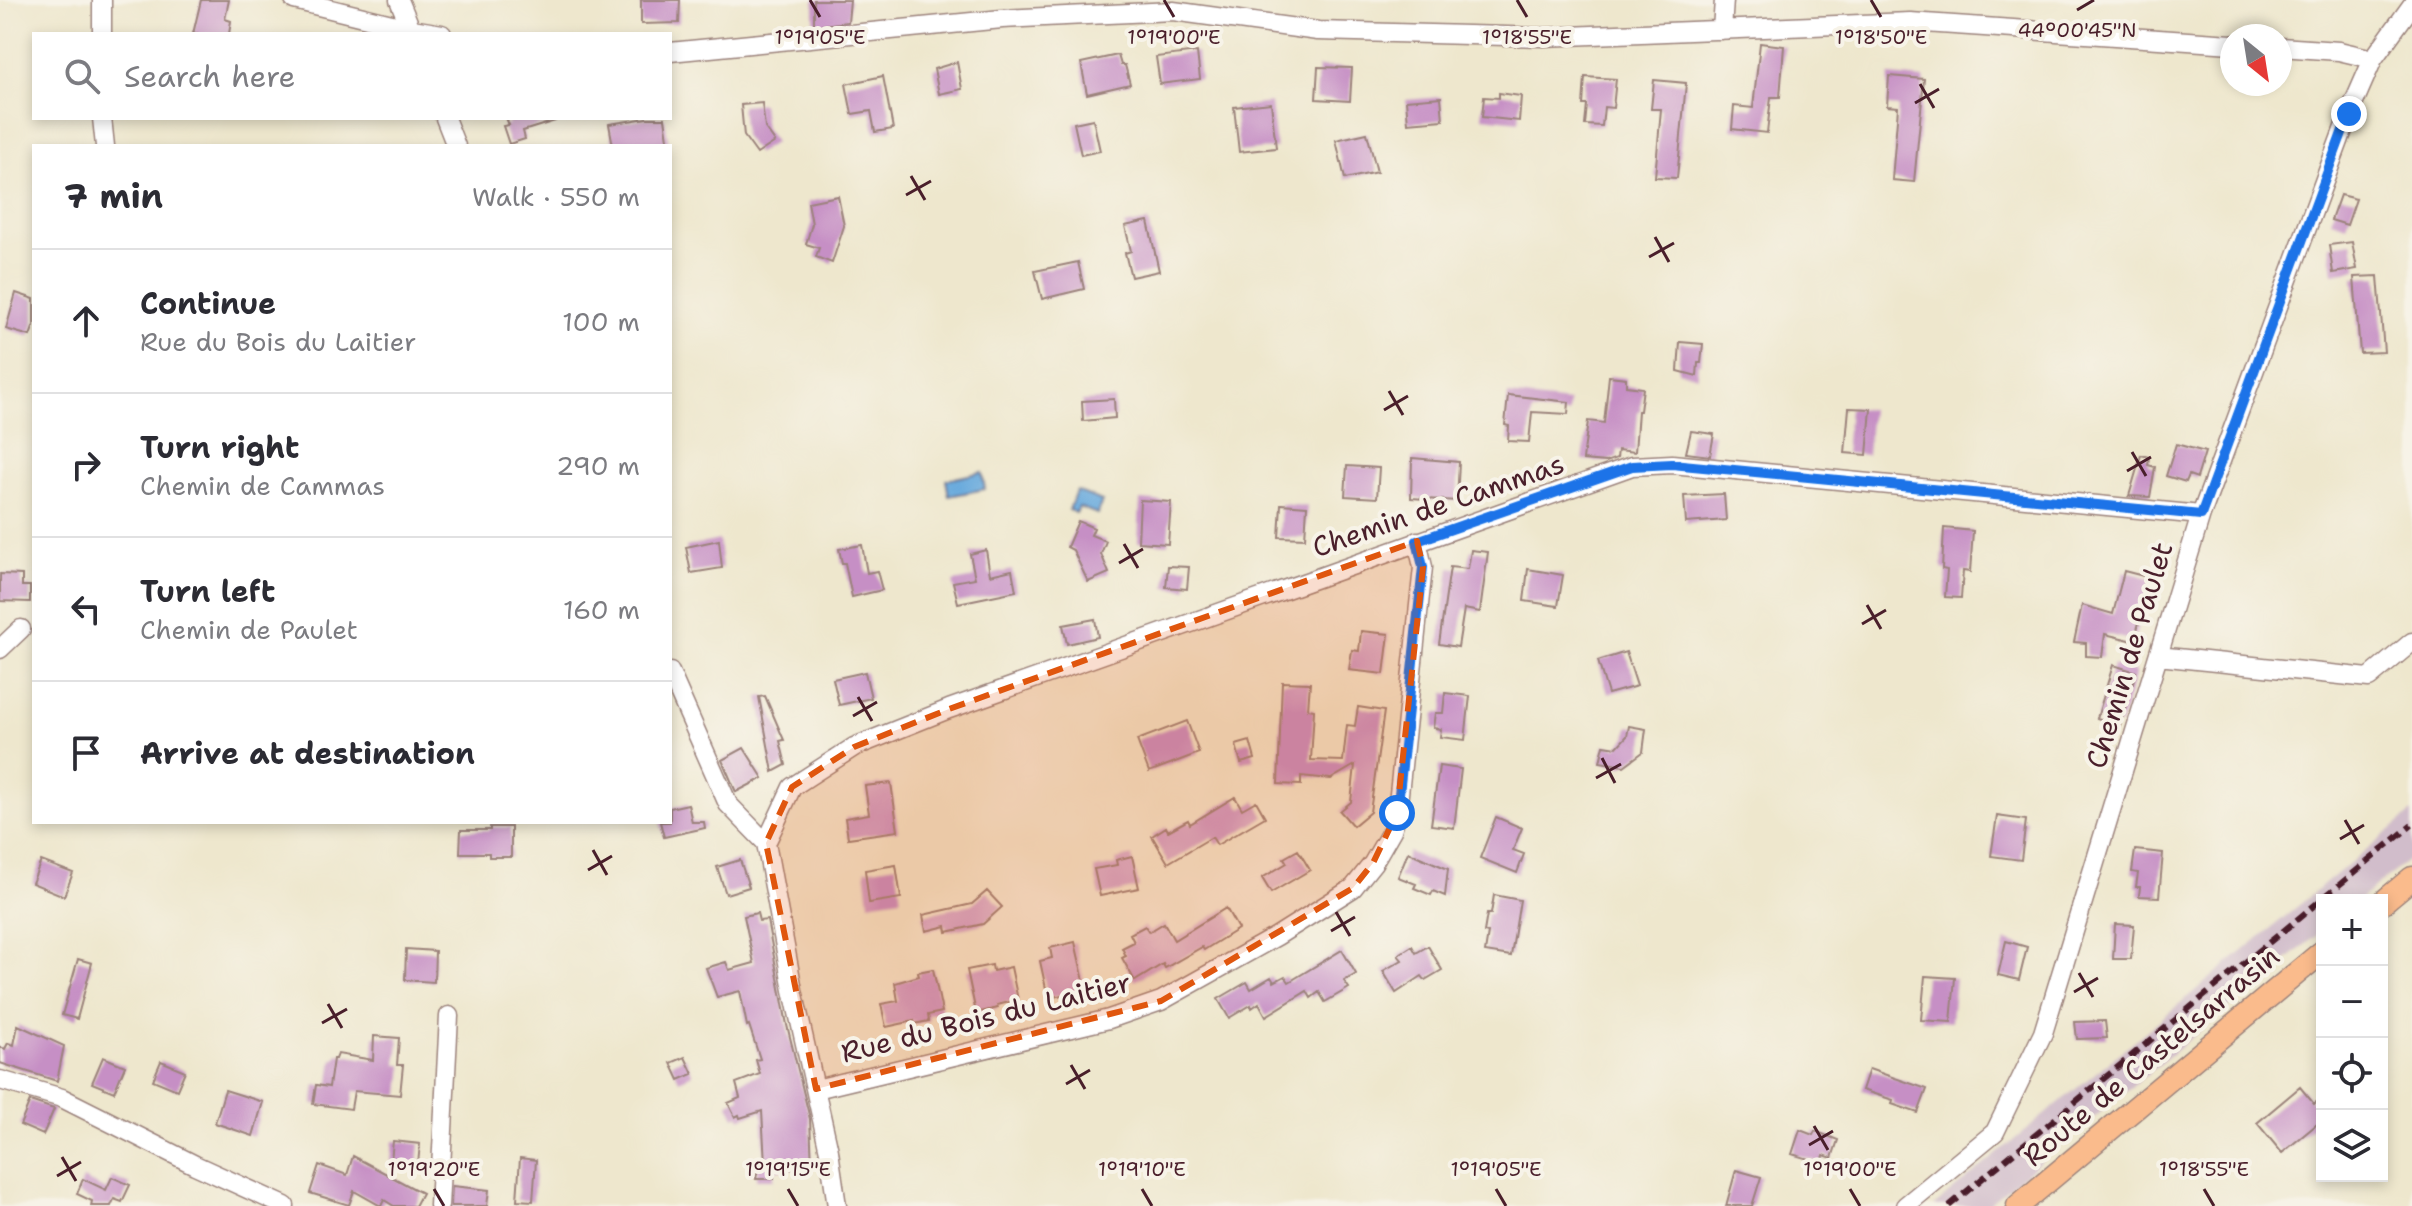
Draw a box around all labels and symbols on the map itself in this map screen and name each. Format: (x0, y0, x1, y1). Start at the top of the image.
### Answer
text: 44°00'45"N (2018, 17, 2136, 43)
text: 1°19'05"E (774, 24, 866, 50)
text: 1°19'00"E (1127, 24, 1221, 50)
text: 1°18'55"E (1482, 24, 1572, 50)
text: 1°18'50"E (1835, 24, 1927, 50)
north arrow (2220, 24, 2292, 96)
route end (2331, 96, 2367, 132)
street label: Chemin de Cammas (1307, 444, 1569, 566)
street label: Chemin de Paulet (2077, 537, 2181, 773)
route start (1379, 795, 1415, 831)
street label: Route de Castelsarrasin (2015, 937, 2287, 1175)
street label: Rue du Bois du Laitier (837, 963, 1135, 1071)
text: 1°19'20"E (388, 1156, 480, 1182)
text: 1°19'15"E (745, 1156, 831, 1182)
text: 1°19'10"E (1098, 1156, 1186, 1182)
text: 1°19'05"E (1450, 1156, 1542, 1182)
text: 1°19'00"E (1803, 1156, 1897, 1182)
text: 1°18'55"E (2159, 1156, 2249, 1182)

